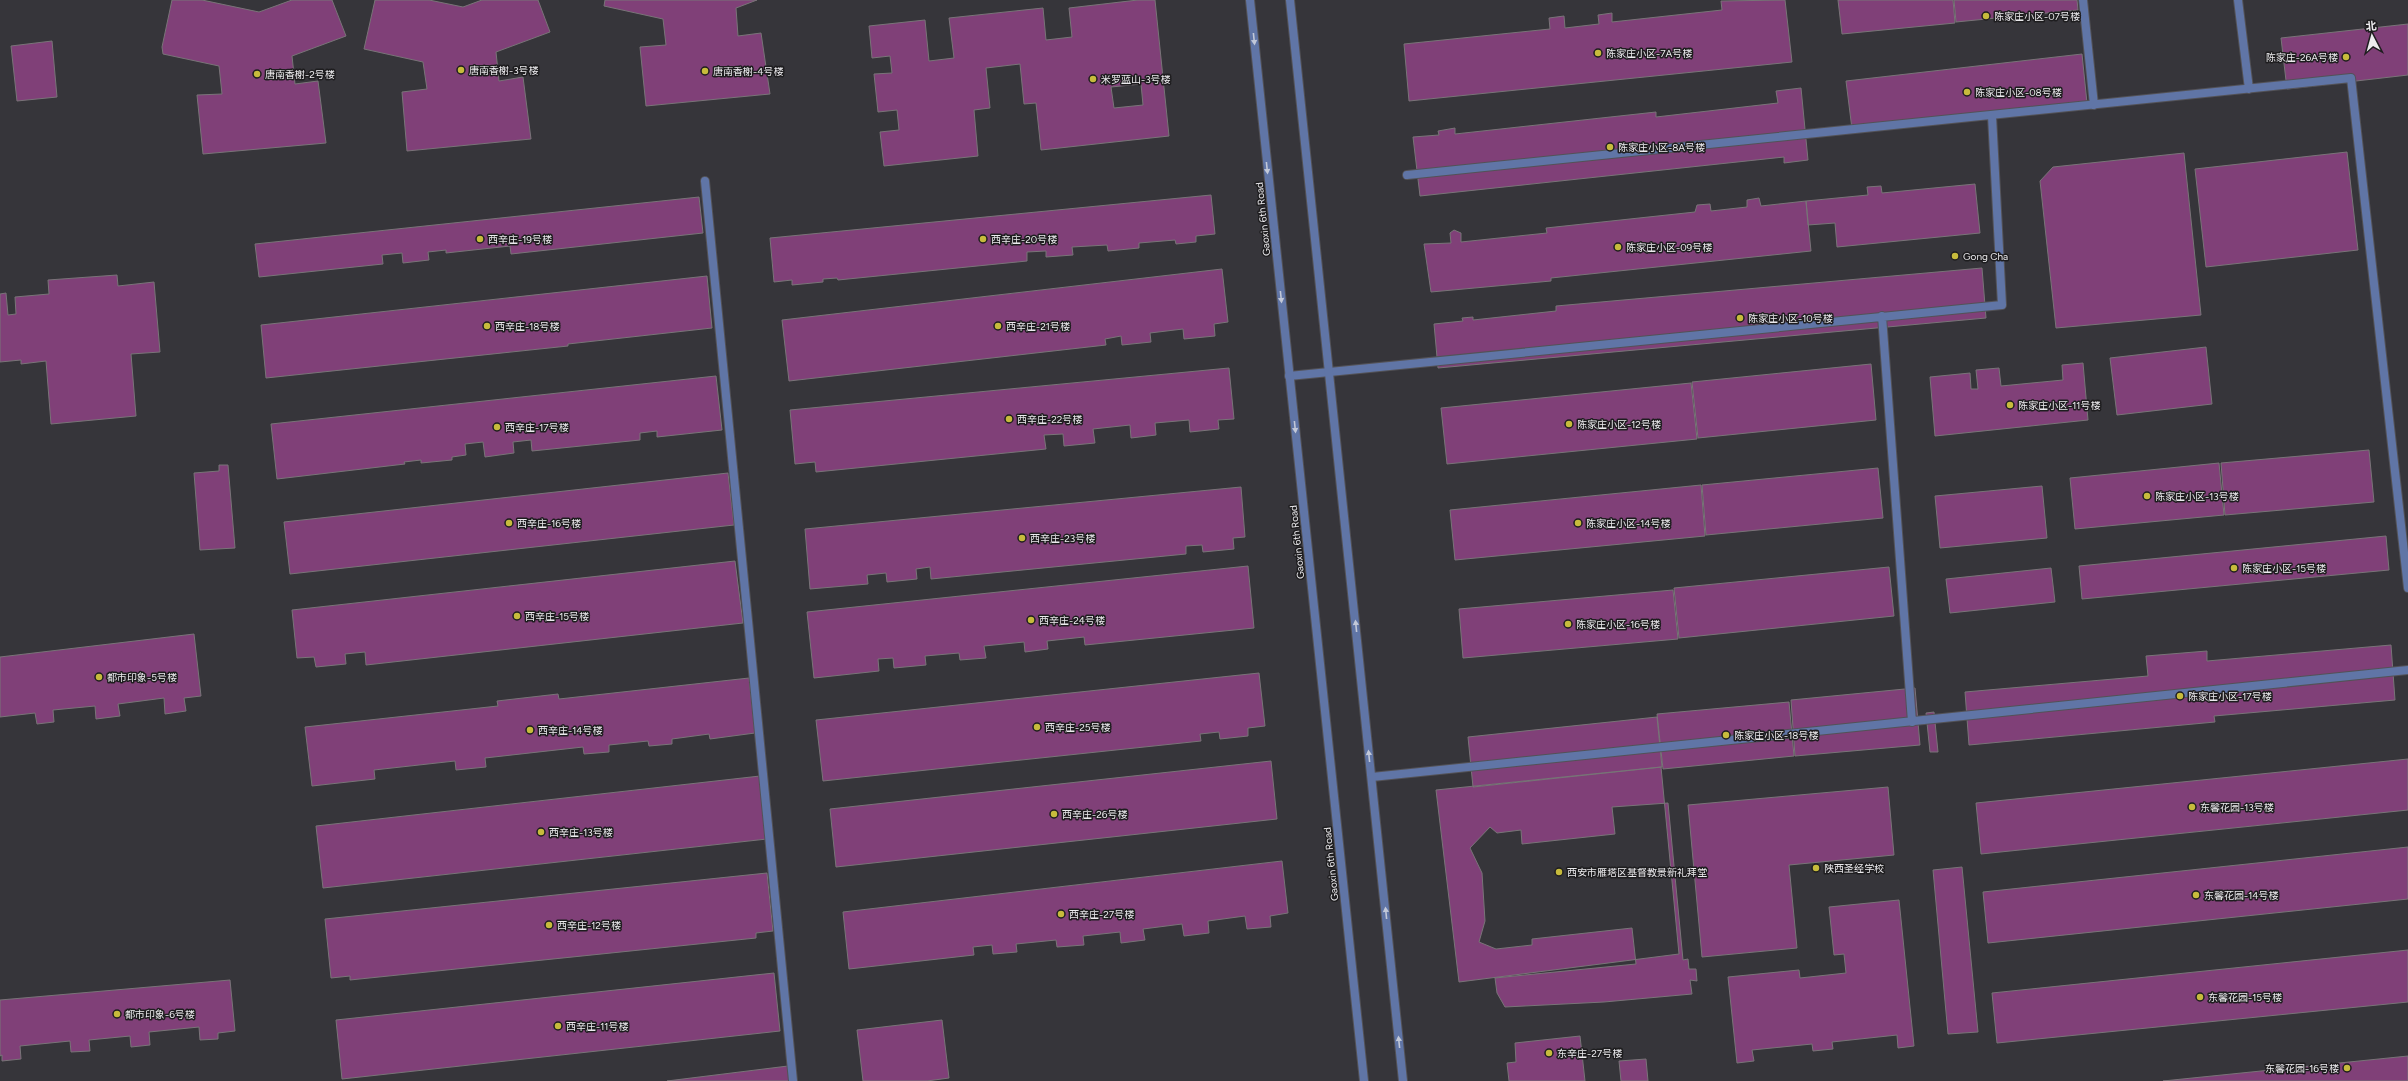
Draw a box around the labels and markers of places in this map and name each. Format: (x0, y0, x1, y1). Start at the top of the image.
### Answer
place label: 陈家庄小区-07号楼 (1994, 10, 2080, 23)
marker: 陈家庄小区-07号楼 (1981, 11, 1991, 21)
place label: 陈家庄小区-7A号楼 (1606, 47, 1692, 60)
marker: 陈家庄小区-7A号楼 (1593, 48, 1603, 58)
place label: 陈家庄-26A号楼 (2266, 51, 2338, 64)
marker: 陈家庄-26A号楼 (2341, 52, 2351, 62)
place label: 唐南香榭-3号楼 (469, 64, 539, 77)
marker: 唐南香榭-3号楼 (456, 65, 466, 75)
place label: 唐南香榭-4号楼 (713, 65, 783, 78)
marker: 唐南香榭-4号楼 (700, 66, 710, 76)
place label: 唐南香榭-2号楼 (265, 68, 335, 81)
marker: 唐南香榭-2号楼 (252, 69, 262, 79)
place label: 米罗蓝山-3号楼 (1101, 73, 1171, 86)
marker: 米罗蓝山-3号楼 (1088, 74, 1098, 84)
place label: 陈家庄小区-08号楼 (1975, 86, 2062, 99)
marker: 陈家庄小区-08号楼 (1962, 87, 1972, 97)
place label: 陈家庄小区-8A号楼 (1618, 141, 1705, 154)
marker: 陈家庄小区-8A号楼 (1605, 142, 1615, 152)
place label: 西辛庄-19号楼 (488, 233, 552, 246)
place label: 西辛庄-20号楼 (991, 233, 1057, 246)
marker: 西辛庄-19号楼 (475, 234, 485, 244)
marker: 西辛庄-20号楼 (978, 234, 988, 244)
place label: 陈家庄小区-09号楼 (1626, 241, 1712, 254)
marker: 陈家庄小区-09号楼 (1613, 242, 1623, 252)
place label: Gong Cha (1963, 250, 2008, 263)
marker: Gong Cha (1950, 251, 1960, 261)
place label: 陈家庄小区-10号楼 (1748, 312, 1833, 325)
marker: 陈家庄小区-10号楼 (1735, 313, 1745, 323)
place label: 西辛庄-18号楼 (495, 320, 559, 333)
place label: 西辛庄-21号楼 (1006, 320, 1070, 333)
marker: 西辛庄-18号楼 (482, 321, 492, 331)
marker: 西辛庄-21号楼 (993, 321, 1003, 331)
place label: 陈家庄小区-11号楼 (2018, 399, 2100, 412)
marker: 陈家庄小区-11号楼 (2005, 400, 2015, 410)
place label: 西辛庄-22号楼 (1017, 413, 1082, 426)
marker: 西辛庄-22号楼 (1004, 414, 1014, 424)
place label: 陈家庄小区-12号楼 (1577, 418, 1661, 431)
marker: 陈家庄小区-12号楼 (1564, 419, 1574, 429)
place label: 西辛庄-17号楼 (505, 421, 569, 434)
marker: 西辛庄-17号楼 (492, 422, 502, 432)
place label: 陈家庄小区-13号楼 (2155, 490, 2239, 503)
marker: 陈家庄小区-13号楼 (2142, 491, 2152, 501)
place label: 西辛庄-16号楼 (517, 517, 581, 530)
place label: 陈家庄小区-14号楼 (1586, 517, 1671, 530)
marker: 西辛庄-16号楼 (504, 518, 514, 528)
marker: 陈家庄小区-14号楼 (1573, 518, 1583, 528)
place label: 西辛庄-23号楼 (1030, 532, 1095, 545)
marker: 西辛庄-23号楼 (1017, 533, 1027, 543)
place label: 陈家庄小区-15号楼 (2242, 562, 2326, 575)
marker: 陈家庄小区-15号楼 (2229, 563, 2239, 573)
place label: 西辛庄-15号楼 (525, 610, 589, 623)
marker: 西辛庄-15号楼 (512, 611, 522, 621)
place label: 西辛庄-24号楼 (1039, 614, 1105, 627)
marker: 西辛庄-24号楼 (1026, 615, 1036, 625)
place label: 陈家庄小区-16号楼 (1576, 618, 1660, 631)
marker: 陈家庄小区-16号楼 (1563, 619, 1573, 629)
place label: 都市印象-5号楼 (107, 671, 177, 684)
marker: 都市印象-5号楼 (94, 672, 104, 682)
place label: 陈家庄小区-17号楼 (2188, 690, 2272, 703)
marker: 陈家庄小区-17号楼 (2175, 691, 2185, 701)
place label: 西辛庄-25号楼 (1045, 721, 1111, 734)
marker: 西辛庄-25号楼 (1032, 722, 1042, 732)
place label: 西辛庄-14号楼 (538, 724, 603, 737)
marker: 西辛庄-14号楼 (525, 725, 535, 735)
place label: 陈家庄小区-18号楼 (1734, 729, 1818, 742)
marker: 陈家庄小区-18号楼 (1721, 730, 1731, 740)
place label: 东馨花园-13号楼 (2200, 801, 2274, 814)
marker: 东馨花园-13号楼 (2187, 802, 2197, 812)
place label: 西辛庄-26号楼 (1062, 808, 1127, 821)
marker: 西辛庄-26号楼 (1049, 809, 1059, 819)
place label: 西辛庄-13号楼 (549, 826, 613, 839)
marker: 西辛庄-13号楼 (536, 827, 546, 837)
place label: 陕西圣经学校 (1824, 862, 1884, 875)
marker: 陕西圣经学校 (1811, 863, 1821, 873)
place label: 西安市雁塔区基督教景新礼拜堂 (1567, 866, 1707, 879)
marker: 西安市雁塔区基督教景新礼拜堂 (1554, 867, 1564, 877)
place label: 东馨花园-14号楼 (2204, 889, 2279, 902)
marker: 东馨花园-14号楼 (2191, 890, 2201, 900)
place label: 西辛庄-27号楼 (1069, 908, 1134, 921)
marker: 西辛庄-27号楼 (1056, 909, 1066, 919)
place label: 西辛庄-12号楼 (557, 919, 621, 932)
marker: 西辛庄-12号楼 (544, 920, 554, 930)
place label: 东馨花园-15号楼 (2208, 991, 2282, 1004)
marker: 东馨花园-15号楼 (2195, 992, 2205, 1002)
place label: 都市印象-6号楼 (125, 1008, 195, 1021)
marker: 都市印象-6号楼 (112, 1009, 122, 1019)
place label: 西辛庄-11号楼 (566, 1020, 628, 1033)
marker: 西辛庄-11号楼 (553, 1021, 563, 1031)
place label: 东辛庄-27号楼 (1557, 1047, 1622, 1060)
marker: 东辛庄-27号楼 (1544, 1048, 1554, 1058)
place label: 东馨花园-16号楼 (2265, 1062, 2339, 1075)
marker: 东馨花园-16号楼 (2342, 1063, 2352, 1073)

